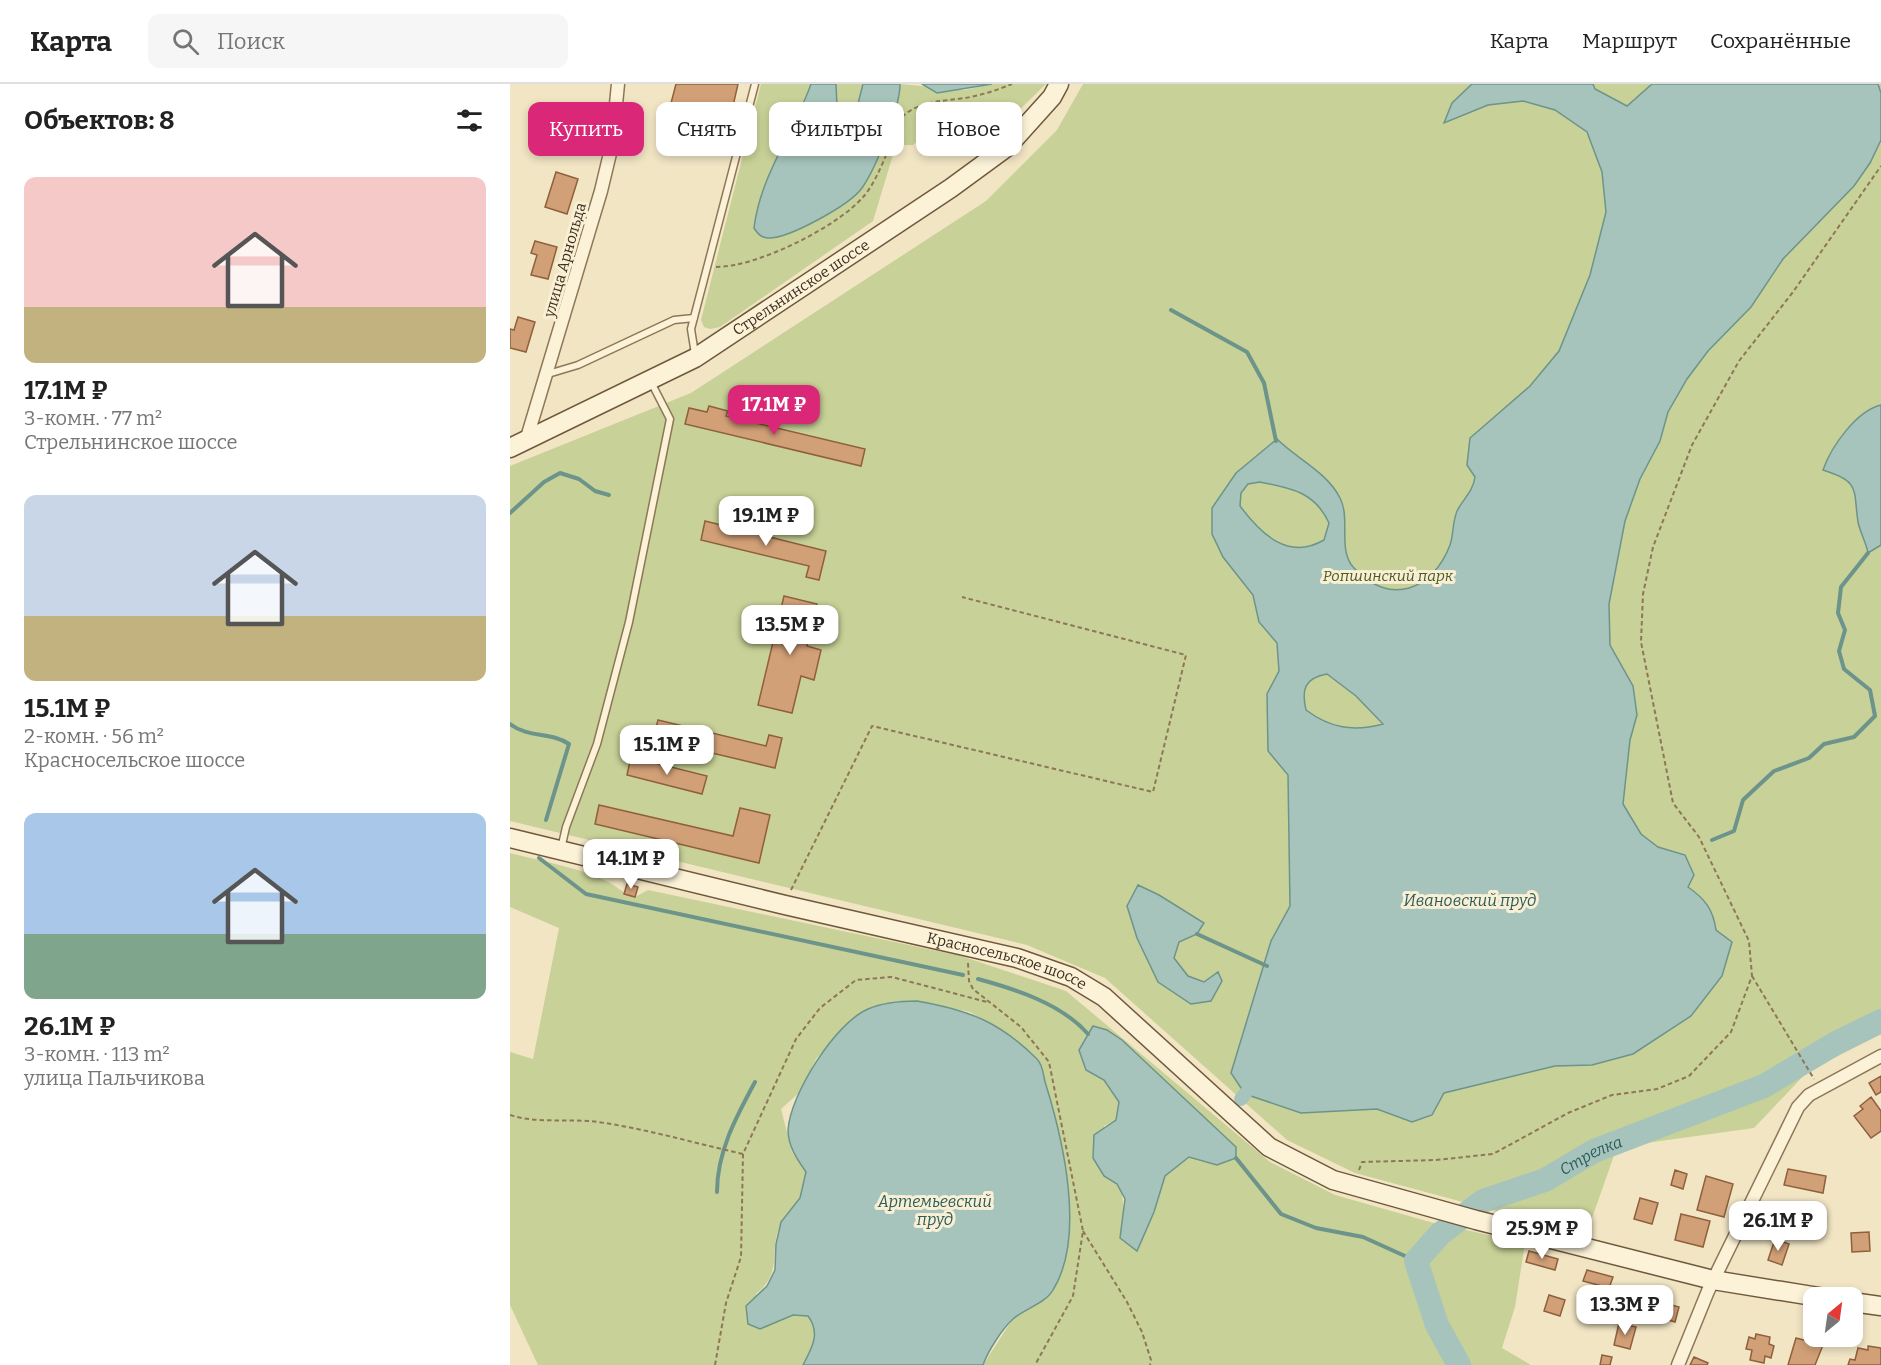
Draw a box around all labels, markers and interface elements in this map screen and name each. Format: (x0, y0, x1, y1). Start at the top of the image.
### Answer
search box (148, 14, 568, 68)
text: Карта (30, 25, 112, 58)
icon: search (169, 25, 202, 58)
text: Поиск (217, 28, 285, 55)
text: Карта (1490, 28, 1549, 54)
text: Маршрут (1582, 28, 1677, 54)
text: Сохранённые (1710, 28, 1851, 54)
chip: Купить (528, 102, 644, 156)
chip: Снять (656, 102, 757, 156)
chip: Фильтры (769, 102, 904, 156)
chip: Новое (916, 102, 1022, 156)
icon: filters (453, 104, 486, 137)
text: Объектов: 8 (24, 105, 175, 136)
street label: улица Арнольда (540, 201, 590, 320)
icon: home (201, 216, 309, 324)
street label: Стрельнинское шоссе (729, 236, 873, 339)
text: 17.1M ₽ (24, 375, 108, 406)
pin: 17.1M ₽ (719, 385, 829, 436)
text: 17.1M ₽ (742, 392, 806, 416)
text: 3-комн. · 77 m² (24, 406, 162, 430)
text: Стрельнинское шоссе (24, 430, 238, 454)
pin: 19.1M ₽ (711, 496, 821, 547)
text: 19.1M ₽ (733, 503, 799, 527)
icon: home (201, 534, 309, 642)
park label: Ропшинский парк (1323, 567, 1454, 585)
pin: 13.5M ₽ (735, 605, 845, 656)
text: 13.5M ₽ (755, 612, 825, 636)
text: 15.1M ₽ (24, 693, 110, 724)
text: 2-комн. · 56 m² (24, 724, 164, 748)
pin: 15.1M ₽ (612, 725, 722, 776)
text: 15.1M ₽ (634, 732, 700, 756)
text: Красносельское шоссе (24, 748, 245, 772)
pin: 14.1M ₽ (576, 839, 686, 890)
text: 14.1M ₽ (597, 846, 665, 870)
icon: home (201, 852, 309, 960)
water label: Ивановский пруд (1404, 891, 1536, 910)
street label: Красносельское шоссе (925, 929, 1090, 993)
text: 26.1M ₽ (24, 1011, 115, 1042)
text: 3-комн. · 113 m² (24, 1042, 170, 1066)
text: улица Пальчикова (24, 1066, 205, 1090)
water label: Стрелка (1556, 1132, 1625, 1179)
water label: Артемьевский пруд (877, 1192, 992, 1229)
pin: 26.1M ₽ (1723, 1201, 1833, 1252)
text: 26.1M ₽ (1743, 1208, 1813, 1232)
pin: 25.9M ₽ (1487, 1209, 1597, 1260)
text: 25.9M ₽ (1506, 1216, 1578, 1240)
pin: 13.3M ₽ (1570, 1285, 1680, 1336)
north arrow (1803, 1287, 1863, 1347)
map controls (1803, 1287, 1863, 1347)
text: 13.3M ₽ (1590, 1292, 1660, 1316)

